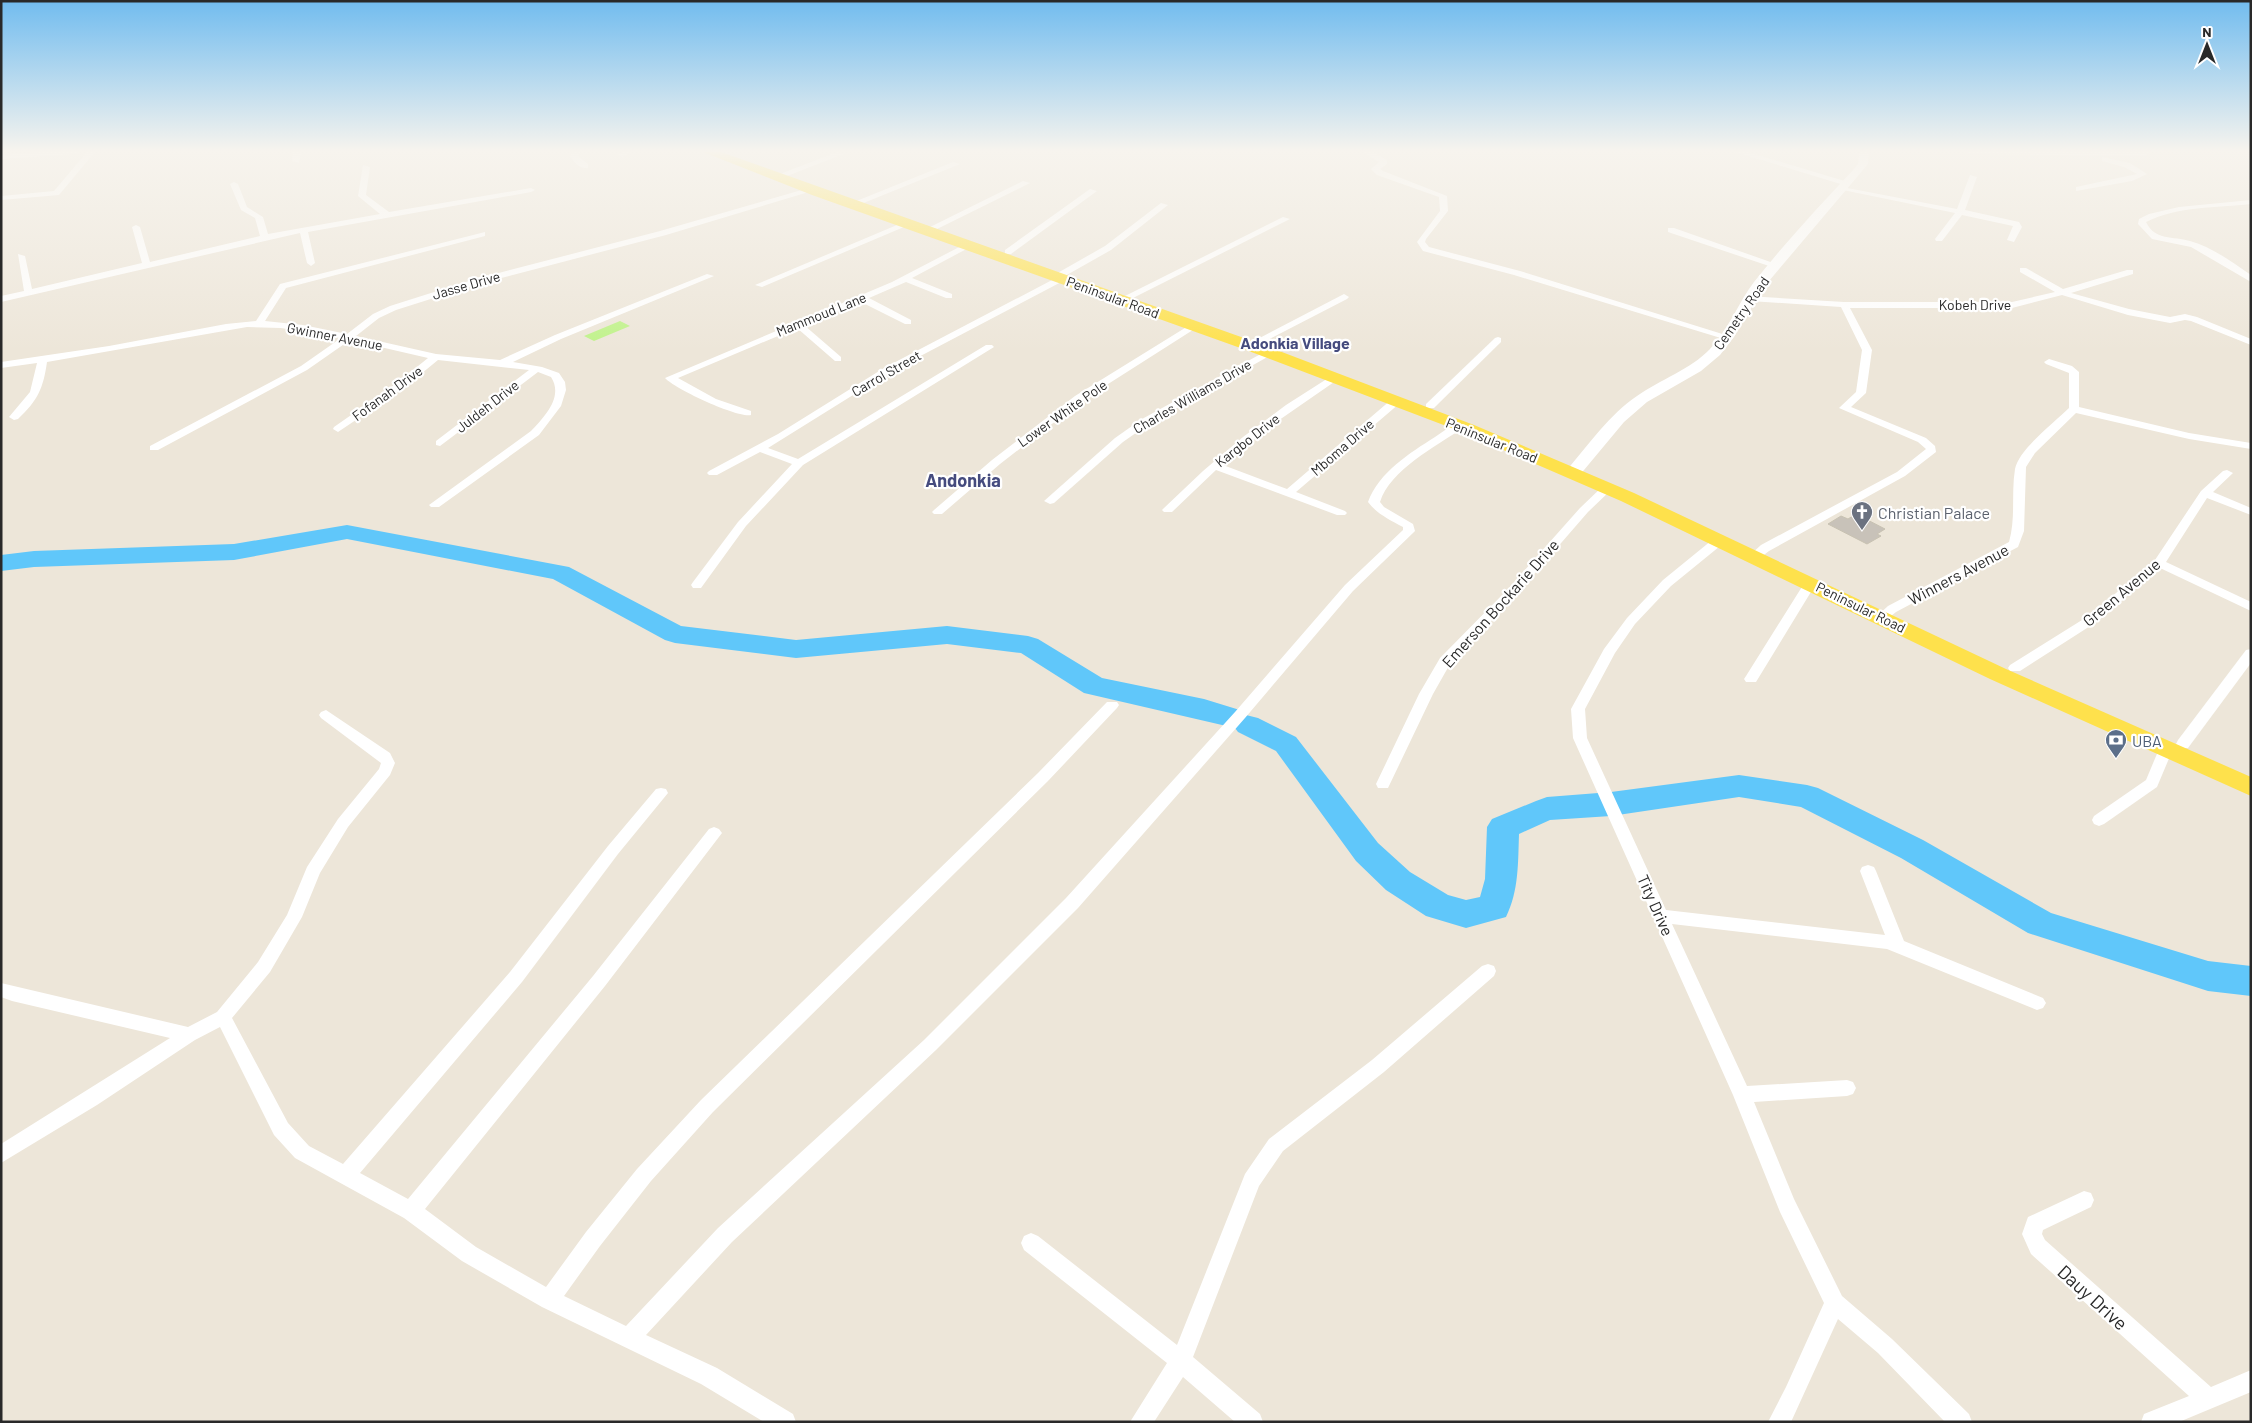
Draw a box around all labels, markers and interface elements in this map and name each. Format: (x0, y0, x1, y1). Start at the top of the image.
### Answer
north arrow (2182, 20, 2232, 70)
text: N (2202, 23, 2212, 40)
street label: Jasse Drive (430, 267, 502, 303)
street label: Peninsular Road (1064, 272, 1162, 322)
street label: Cemetry Road (1709, 273, 1773, 353)
street label: Mammoud Lane (773, 288, 869, 340)
street label: Kobeh Drive (1939, 296, 2011, 313)
street label: Gwinner Avenue (286, 318, 384, 354)
district label: Adonkia Village (1240, 333, 1350, 352)
street label: Carrol Street (848, 346, 924, 400)
street label: Charles Williams Drive (1130, 355, 1254, 437)
street label: Fofanah Drive (348, 362, 426, 424)
street label: Juldeh Drive (452, 376, 522, 436)
street label: Lower White Pole (1014, 376, 1110, 450)
street label: Kargbo Drive (1211, 410, 1283, 470)
street label: Peninsular Road (1444, 414, 1540, 466)
street label: Mboma Drive (1307, 415, 1377, 479)
district label: Andonkia (925, 469, 1001, 491)
church icon: Christian Palace (1850, 500, 1874, 531)
place label: Christian Palace (1878, 503, 1990, 522)
street label: Emerson Bockarie Drive (1437, 535, 1563, 671)
street label: Winners Avenue (1904, 539, 2012, 609)
street label: Green Avenue (2078, 554, 2164, 630)
street label: Peninsular Road (1813, 578, 1909, 636)
bank icon: UBA (2104, 728, 2128, 759)
place label: UBA (2132, 731, 2162, 750)
street label: Tity Drive (1634, 871, 1678, 939)
street label: Dauy Drive (2053, 1260, 2133, 1334)

